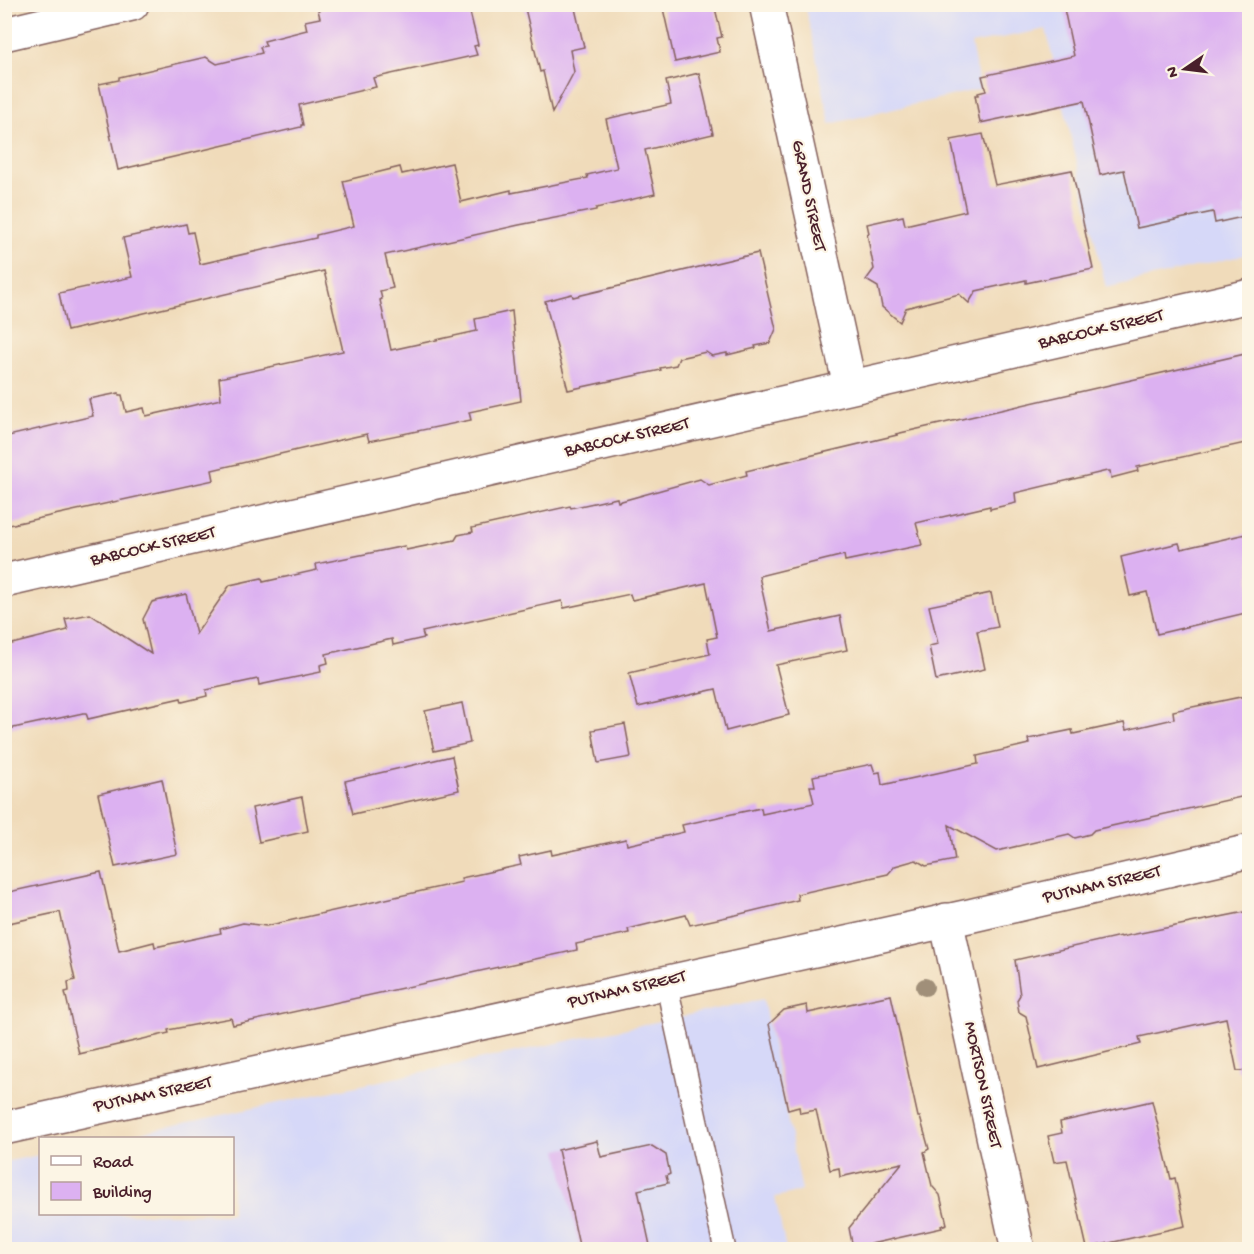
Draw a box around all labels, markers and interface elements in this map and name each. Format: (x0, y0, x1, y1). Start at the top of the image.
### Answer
north arrow (1155, 39, 1215, 99)
text: N (1163, 64, 1184, 79)
street label: GRAND STREET (786, 138, 830, 255)
street label: BABCOCK STREET (1035, 305, 1167, 355)
street label: BABCOCK STREET (561, 413, 693, 463)
street label: BABCOCK STREET (87, 522, 219, 572)
street label: PUTNAM STREET (1040, 861, 1164, 909)
street label: PUTNAM STREET (565, 966, 689, 1014)
street label: MORTSON STREET (958, 1020, 1006, 1151)
street label: PUTNAM STREET (91, 1072, 215, 1118)
legend (39, 1137, 234, 1215)
text: Road (93, 1153, 134, 1174)
text: Building (92, 1183, 152, 1204)

